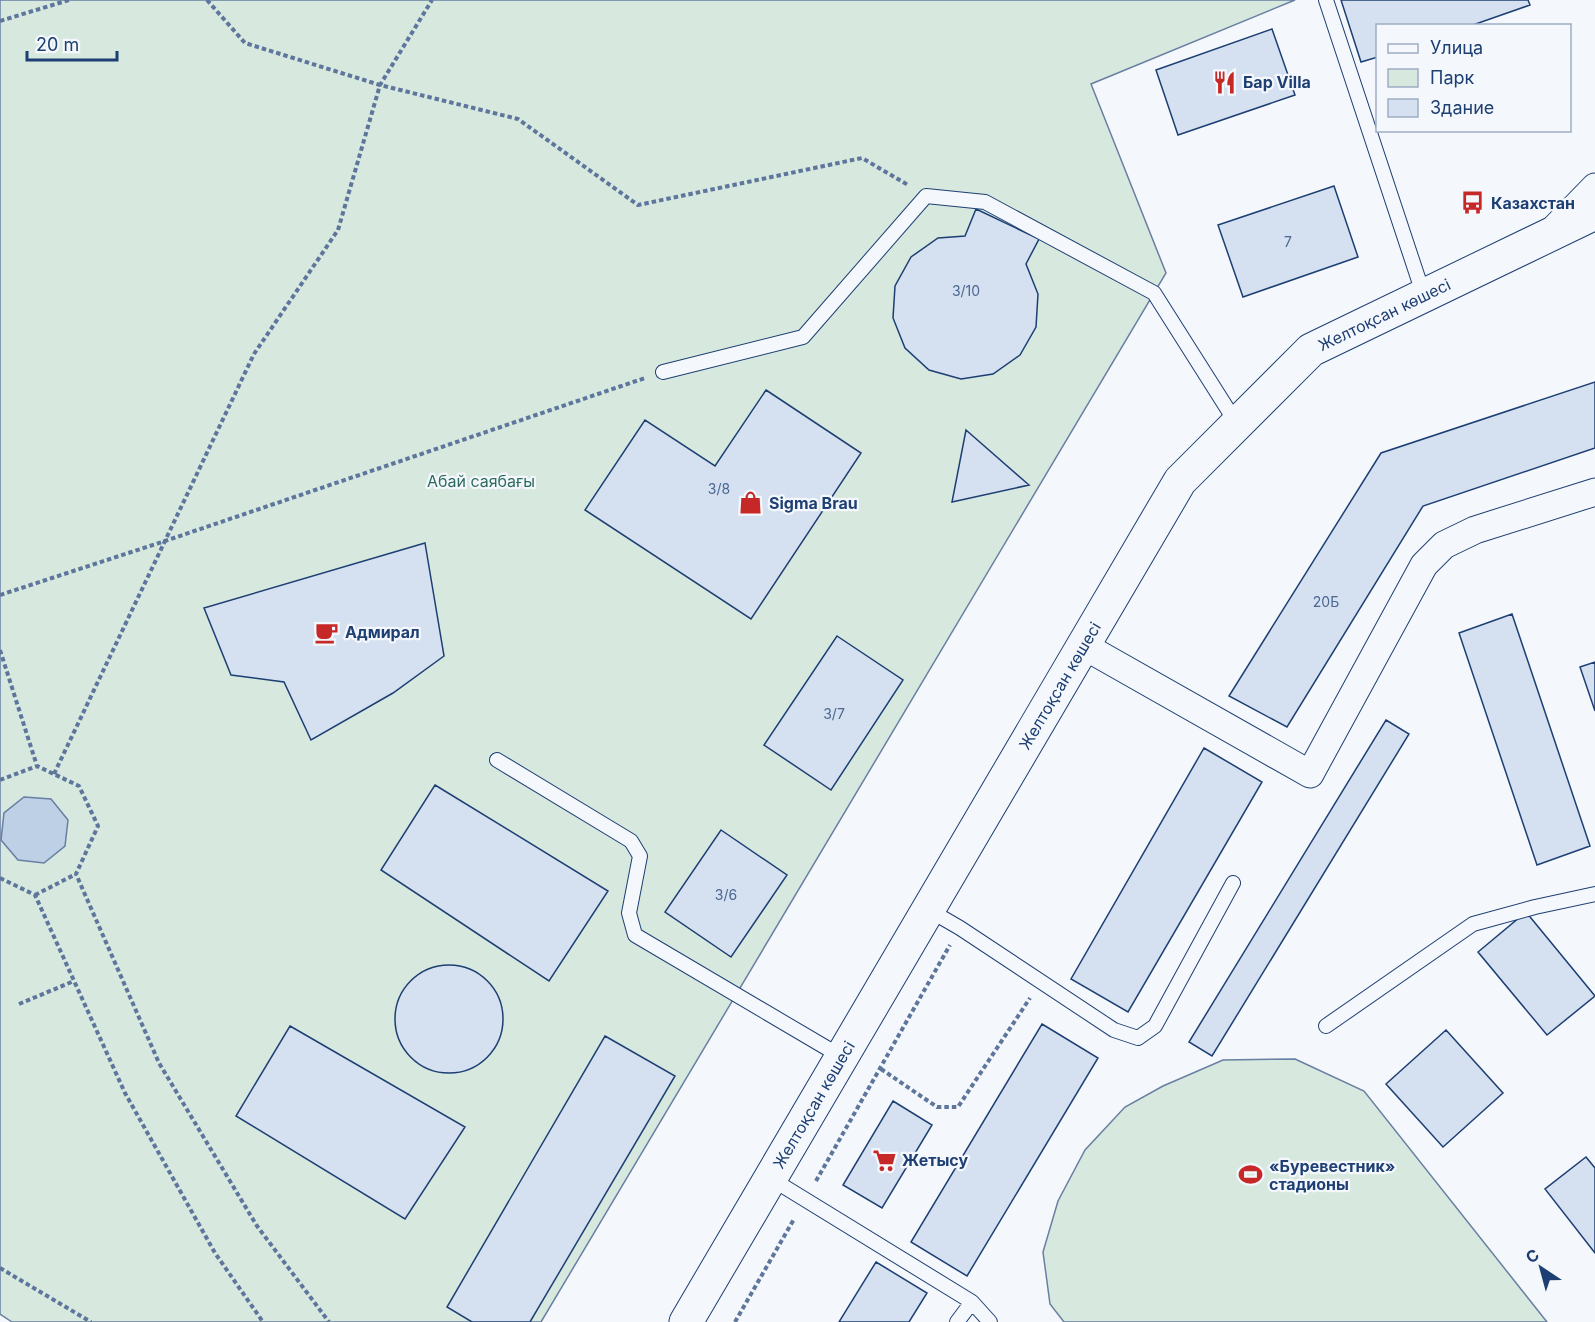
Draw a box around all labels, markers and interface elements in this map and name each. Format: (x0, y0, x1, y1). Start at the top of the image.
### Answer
scale bar (27, 24, 117, 62)
legend (1376, 24, 1571, 132)
text: 20 m (36, 34, 79, 55)
text: Улица (1430, 37, 1483, 58)
text: Парк (1430, 67, 1475, 88)
restaurant icon: Бар Villa (1212, 69, 1238, 95)
place label: Бар Villa (1243, 72, 1311, 92)
text: Здание (1430, 97, 1494, 118)
bus stop icon: Казахстан (1460, 190, 1486, 216)
place label: Казахстан (1491, 193, 1575, 213)
house number: 7 (1284, 233, 1292, 250)
street label: Желтоқсан көшесі (1315, 274, 1454, 355)
house number: 3/10 (952, 282, 980, 299)
park label: Абай саябағы (427, 471, 535, 491)
house number: 3/8 (708, 480, 730, 497)
shop icon: Sigma Brau (738, 490, 764, 516)
place label: Sigma Brau (769, 493, 858, 513)
house number: 20Б (1313, 593, 1339, 610)
street label: Желтоқсан көшесі (1015, 618, 1105, 753)
cafe icon: Адмирал (314, 619, 340, 645)
place label: Адмирал (345, 622, 420, 642)
house number: 3/7 (823, 705, 845, 722)
house number: 3/6 (715, 886, 737, 903)
street label: Желтоқсан көшесі (768, 1037, 859, 1172)
supermarket icon: Жетысу (871, 1147, 897, 1173)
place label: Жетысу (902, 1150, 968, 1170)
place label: «Буревестник» стадионы (1269, 1156, 1395, 1194)
sports icon: «Буревестник» стадионы (1238, 1162, 1264, 1188)
north arrow (1511, 1238, 1571, 1298)
text: С (1522, 1244, 1543, 1267)

